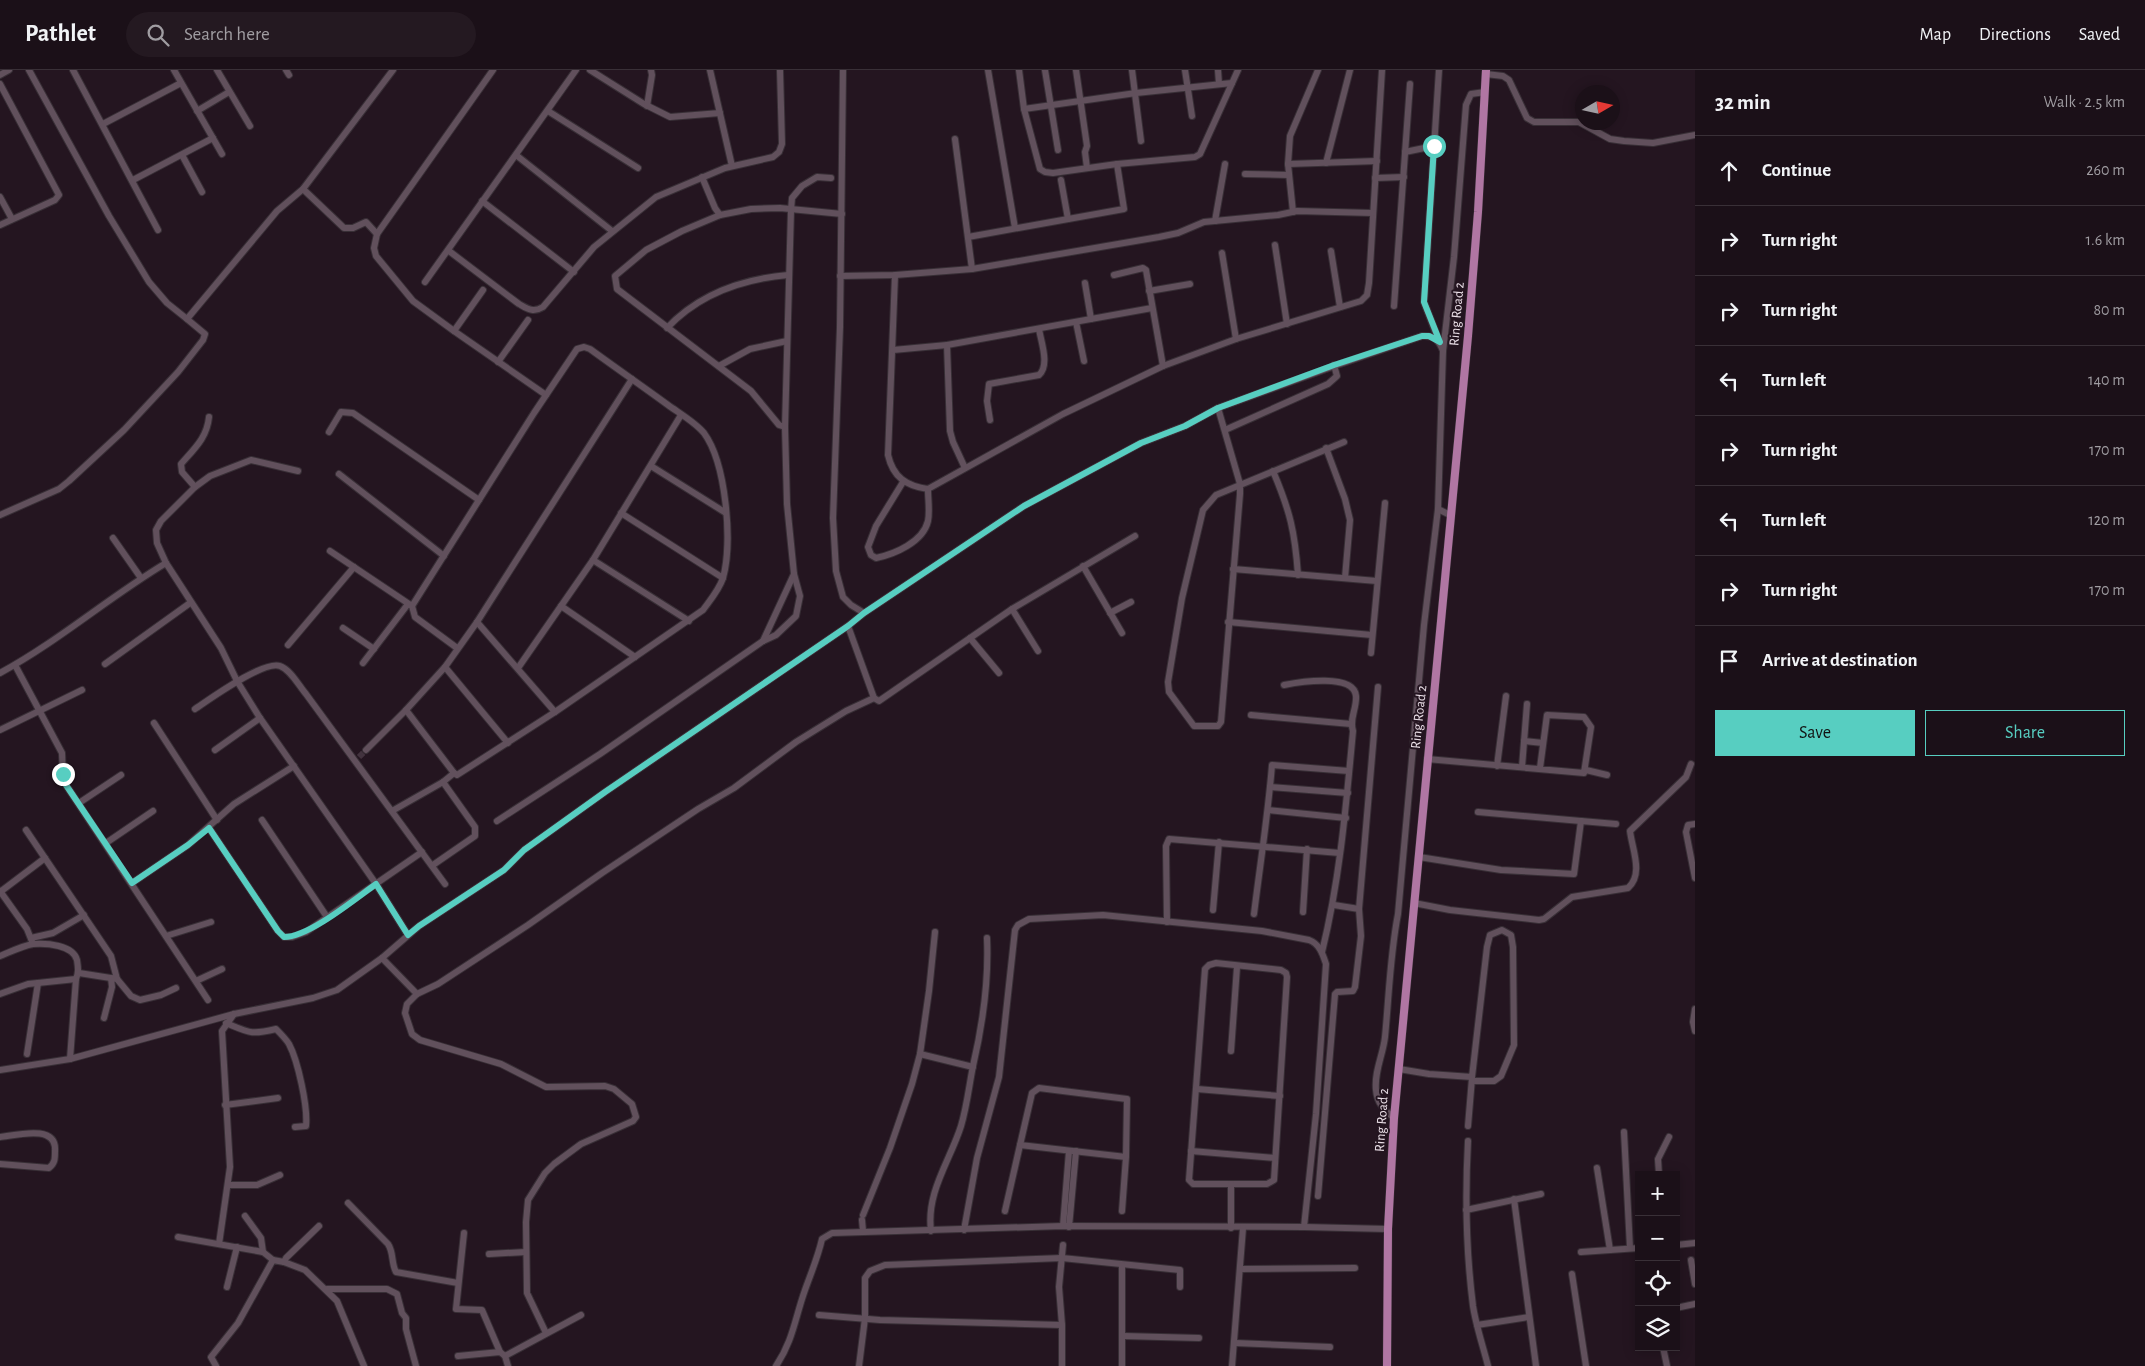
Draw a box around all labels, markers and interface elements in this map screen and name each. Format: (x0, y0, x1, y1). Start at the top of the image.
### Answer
search box (126, 12, 476, 57)
icon: search (144, 21, 172, 49)
text: Pathlet (25, 22, 96, 46)
text: Search here (184, 25, 270, 44)
text: Map (1920, 26, 1951, 44)
text: Directions (1979, 26, 2051, 44)
text: Saved (2079, 26, 2120, 44)
north arrow (1575, 85, 1620, 130)
text: 32 min (1715, 92, 1771, 113)
text: Walk · 2.5 km (2044, 94, 2125, 110)
route start (1423, 135, 1446, 158)
icon: ahead (1715, 157, 1743, 185)
text: Continue (1762, 161, 1831, 180)
text: 260 m (2086, 162, 2125, 178)
icon: right (1715, 227, 1743, 255)
text: Turn right (1762, 231, 1837, 250)
text: 1.6 km (2086, 232, 2125, 248)
street label: Ring Road 2 (1447, 281, 1467, 347)
icon: right (1715, 297, 1743, 325)
text: Turn right (1762, 301, 1837, 320)
text: 80 m (2094, 302, 2125, 318)
icon: left (1715, 367, 1743, 395)
text: Turn left (1762, 371, 1826, 390)
text: 140 m (2088, 372, 2125, 388)
icon: right (1715, 437, 1743, 465)
text: Turn right (1762, 441, 1837, 460)
text: 170 m (2089, 442, 2125, 458)
icon: left (1715, 507, 1743, 535)
text: Turn left (1762, 511, 1826, 530)
text: 120 m (2088, 512, 2125, 528)
icon: right (1715, 577, 1743, 605)
text: Turn right (1762, 581, 1837, 600)
text: 170 m (2089, 582, 2125, 598)
icon: arrive (1715, 647, 1743, 675)
text: Arrive at destination (1762, 651, 1918, 670)
street label: Ring Road 2 (1409, 684, 1429, 750)
button: Save (1715, 710, 1915, 756)
button: Share (1925, 710, 2125, 756)
route end (52, 763, 75, 786)
street label: Ring Road 2 (1373, 1088, 1391, 1152)
map controls (1635, 1171, 1680, 1351)
button: + (1635, 1171, 1680, 1216)
button: − (1635, 1216, 1680, 1261)
button: locate (1635, 1261, 1680, 1306)
button: layers (1635, 1306, 1680, 1351)

